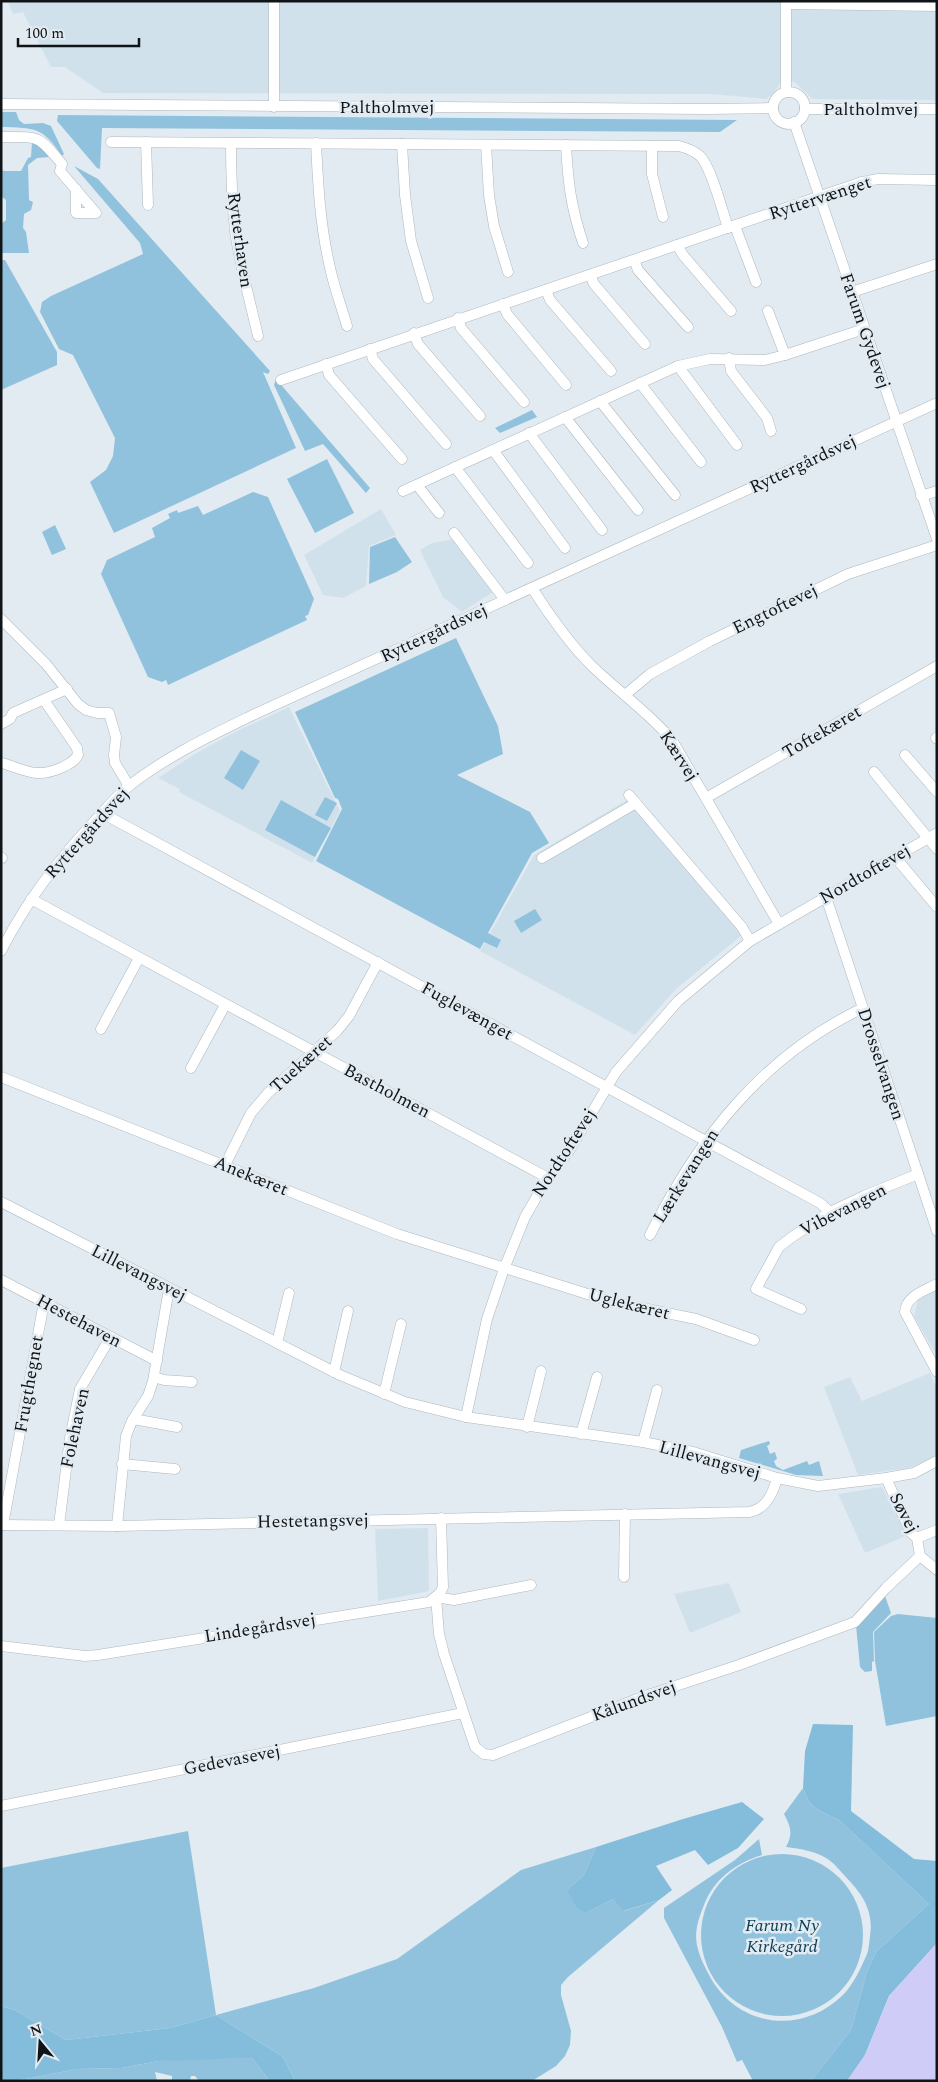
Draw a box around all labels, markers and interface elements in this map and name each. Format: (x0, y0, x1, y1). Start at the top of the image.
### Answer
scale bar (18, 15, 139, 47)
text: 100 m (25, 22, 64, 45)
street label: Paltholmvej (339, 94, 435, 121)
street label: Paltholmvej (823, 96, 919, 123)
street label: Ryttervænget (765, 169, 875, 227)
street label: Rytterhaven (220, 191, 260, 289)
street label: Farum Gydevej (833, 269, 897, 393)
street label: Ryttergårdsvej (745, 427, 861, 501)
street label: Engtoftevej (728, 577, 822, 641)
street label: Ryttergårdsvej (376, 596, 492, 670)
street label: Toftekæret (777, 698, 867, 766)
street label: Kærvej (652, 725, 706, 787)
street label: Ryttergårdsvej (38, 781, 136, 885)
street label: Nordtoftevej (814, 837, 916, 911)
street label: Fuglevænget (416, 975, 518, 1047)
street label: Drosselvangen (850, 1004, 912, 1124)
street label: Tuekæret (264, 1029, 338, 1099)
street label: Bastholmen (339, 1057, 435, 1125)
street label: Nordtoftevej (525, 1103, 603, 1203)
street label: Lærkevangen (646, 1124, 726, 1228)
street label: Anekæret (210, 1149, 292, 1203)
street label: Vibevangen (795, 1177, 891, 1243)
street label: Lillevangsvej (86, 1237, 192, 1309)
street label: Uglekæret (585, 1281, 673, 1327)
street label: Hestehaven (32, 1287, 126, 1355)
street label: Frugthegnet (7, 1333, 51, 1435)
street label: Folehaven (53, 1385, 97, 1471)
street label: Lillevangsvej (656, 1433, 764, 1487)
street label: Søvej (882, 1488, 926, 1538)
street label: Hestetangsvej (257, 1507, 369, 1535)
street label: Lindegårdsvej (202, 1606, 318, 1650)
street label: Kålundsvej (588, 1673, 680, 1729)
street label: Gedevasevej (181, 1737, 283, 1783)
park label: Farum Ny Kirkegård (745, 1912, 819, 1960)
north arrow (15, 2017, 65, 2067)
text: N (27, 2018, 45, 2042)

